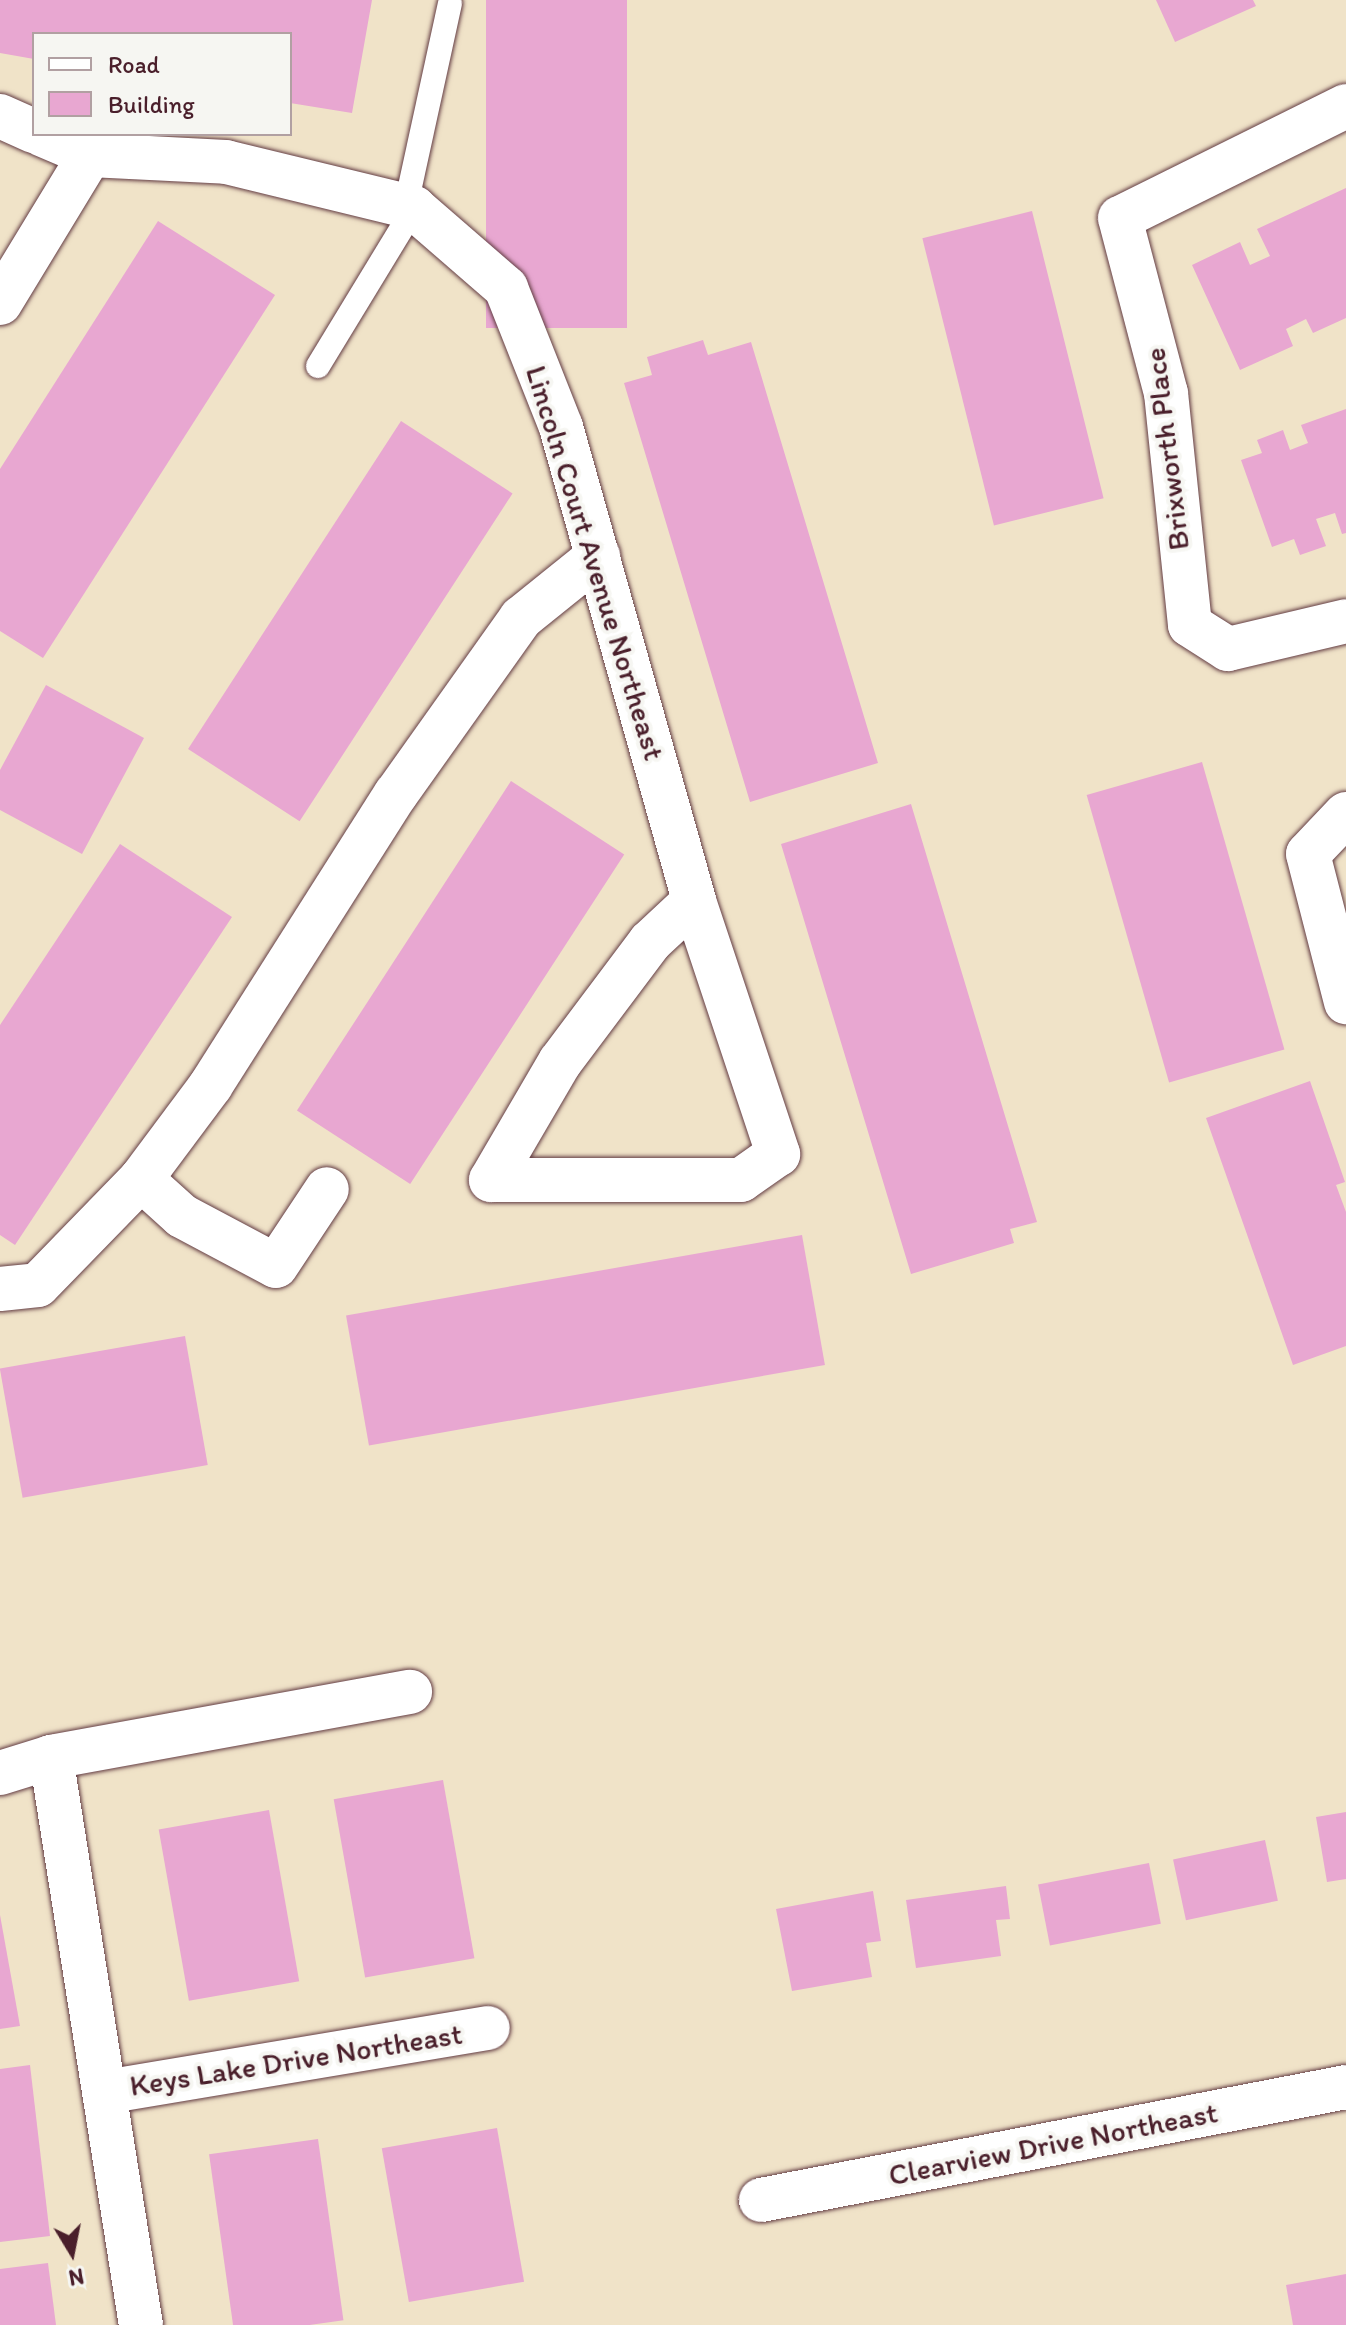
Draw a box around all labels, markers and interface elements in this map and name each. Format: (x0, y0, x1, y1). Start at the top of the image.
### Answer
legend (32, 32, 292, 136)
text: Road (108, 50, 160, 79)
text: Building (108, 90, 195, 119)
street label: Brixworth Place (1137, 346, 1197, 552)
street label: Lincoln Court Avenue Northeast (518, 361, 672, 765)
street label: Keys Lake Drive Northeast (126, 2016, 466, 2104)
street label: Clearview Drive Northeast (885, 2094, 1221, 2194)
north arrow (32, 2213, 112, 2293)
text: N (67, 2263, 86, 2292)

